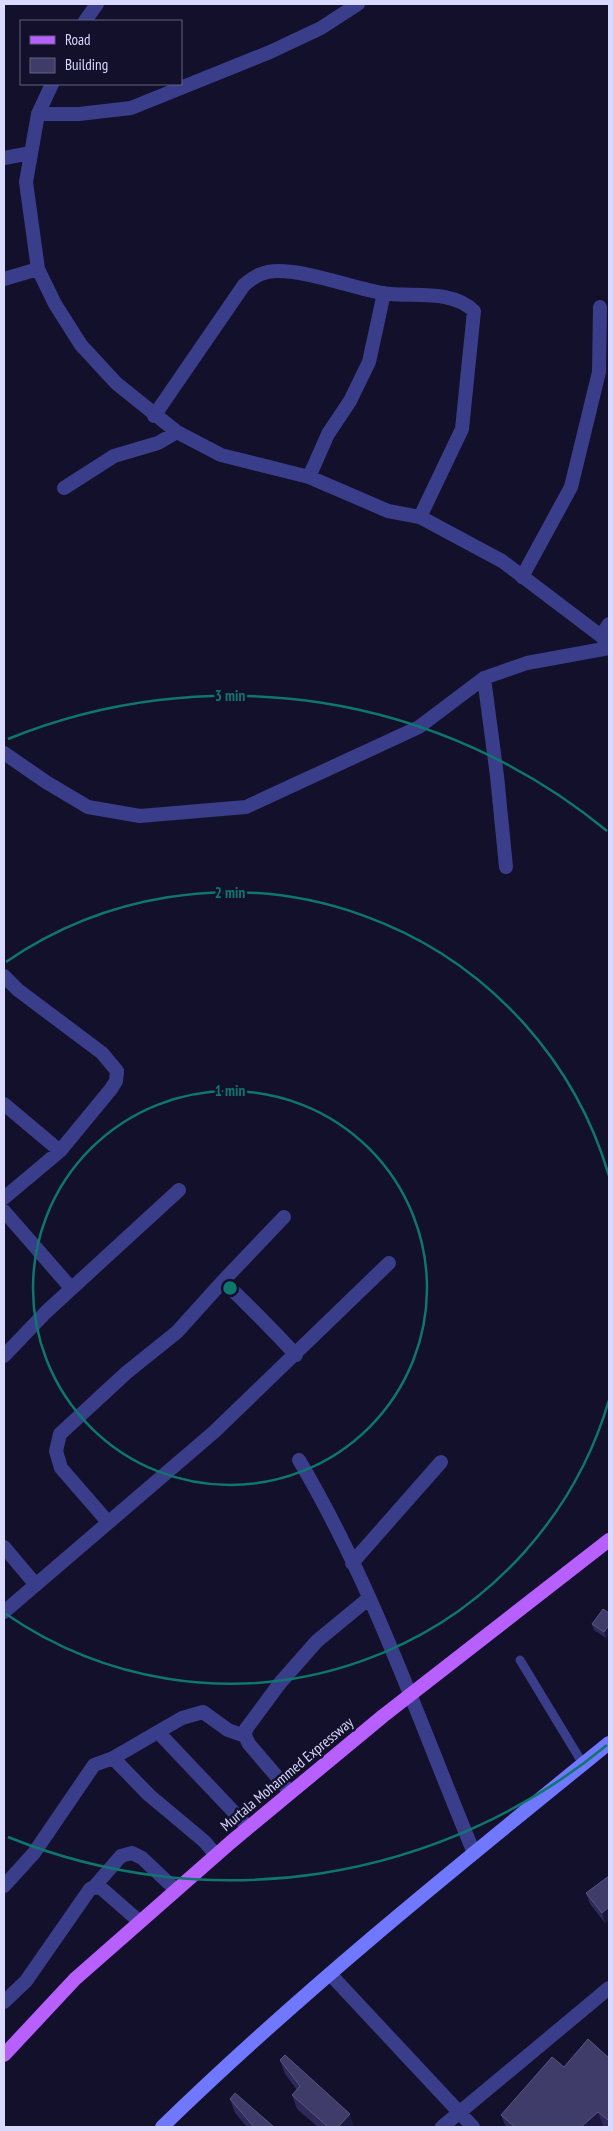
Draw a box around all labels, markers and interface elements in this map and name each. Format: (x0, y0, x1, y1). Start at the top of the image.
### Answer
legend (20, 20, 182, 85)
text: Road (65, 30, 91, 49)
text: Building (65, 55, 108, 74)
text: 3 min (215, 686, 245, 705)
text: 2 min (215, 883, 245, 902)
text: 1 min (215, 1081, 245, 1100)
centre of rings (221, 1279, 239, 1297)
street label: Murtala Mohammed Expressway (216, 1712, 357, 1835)

